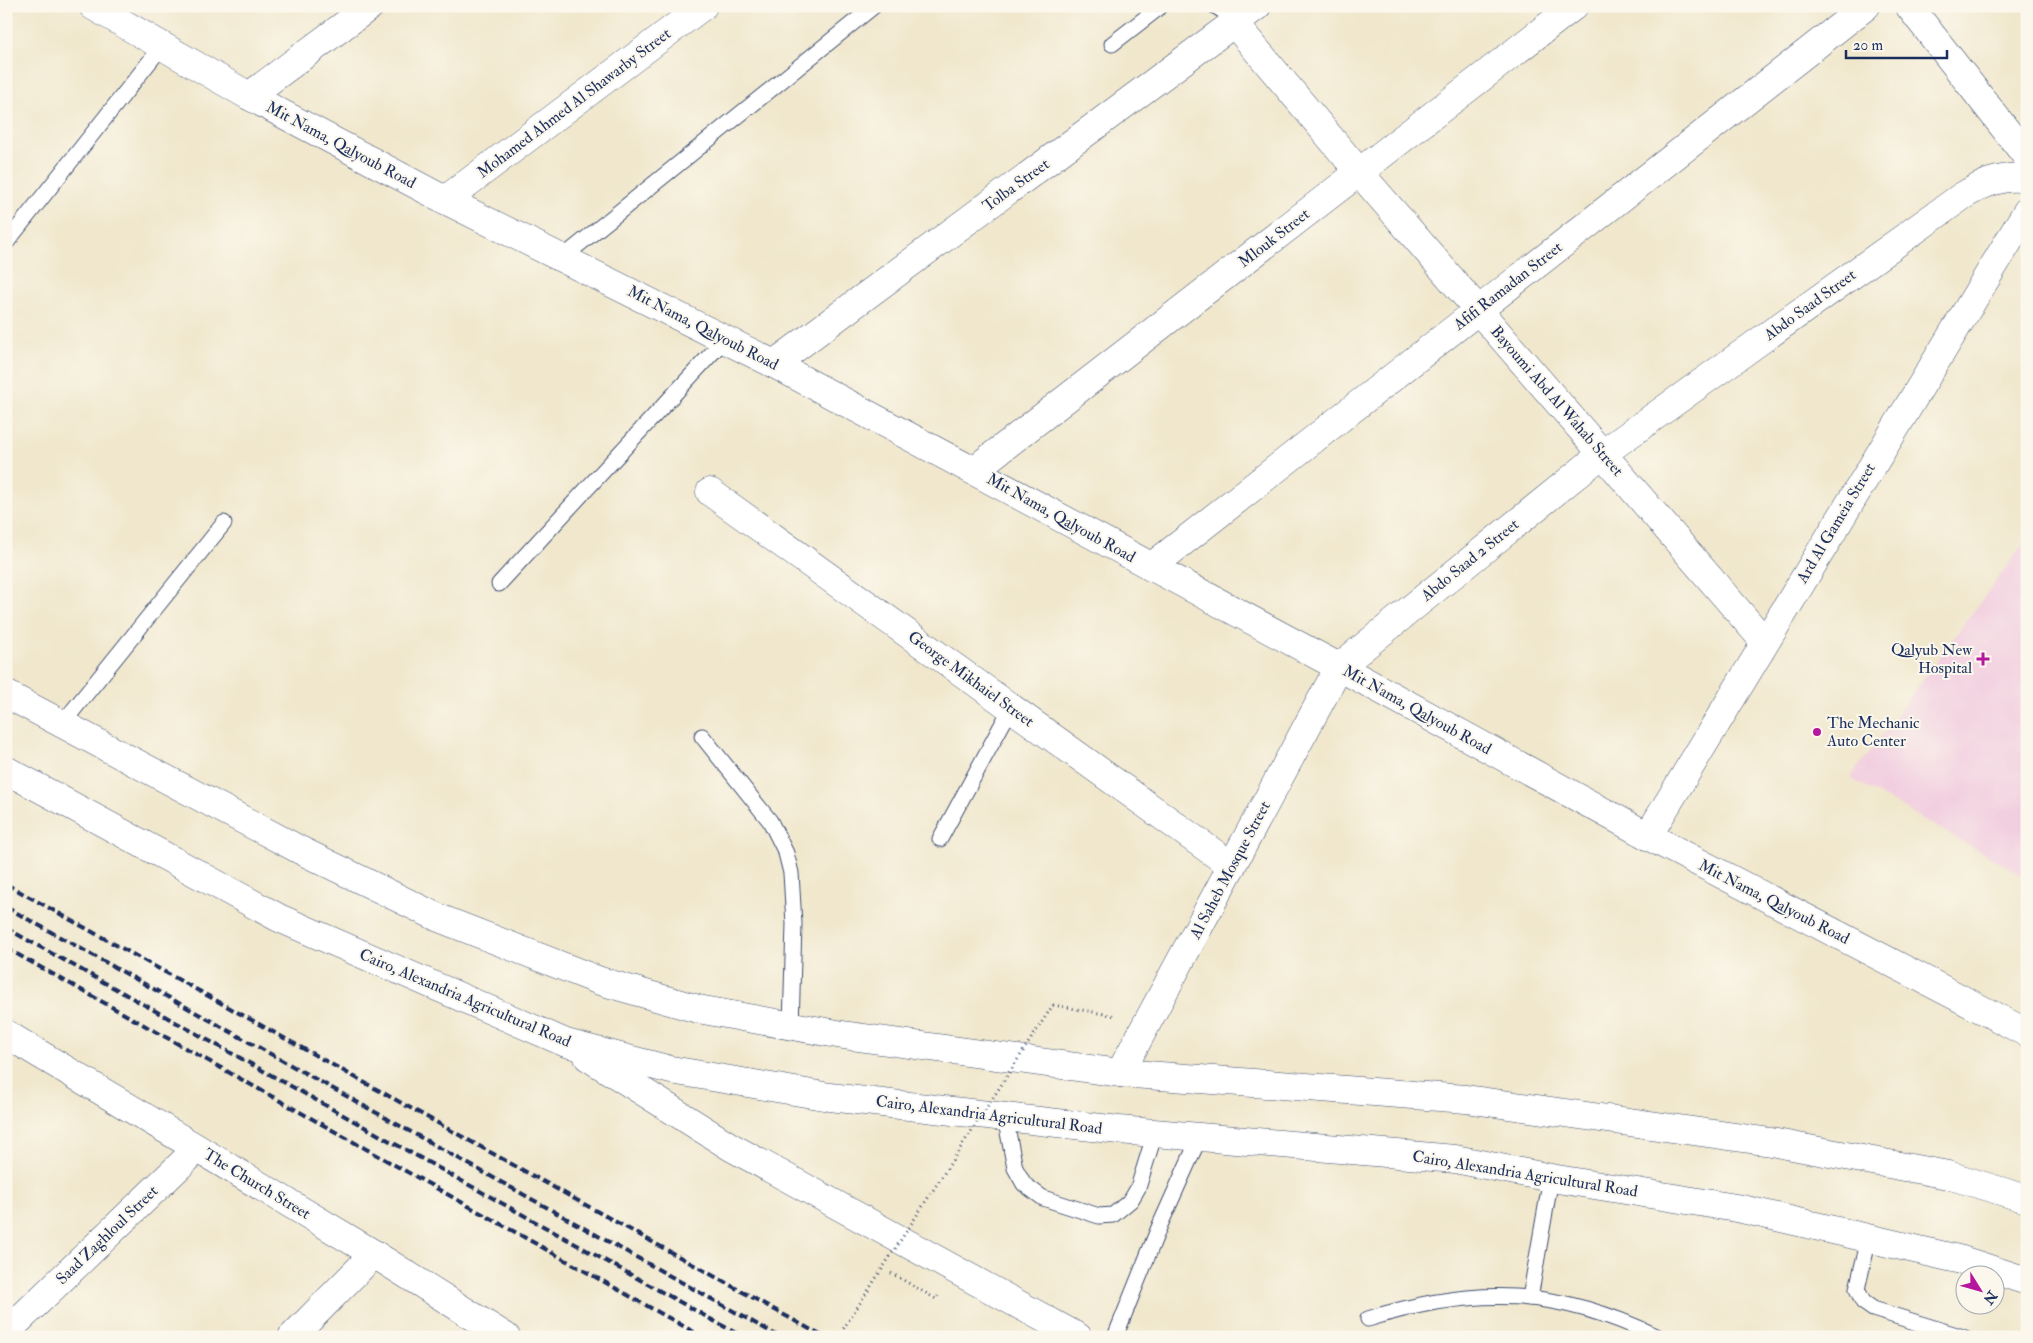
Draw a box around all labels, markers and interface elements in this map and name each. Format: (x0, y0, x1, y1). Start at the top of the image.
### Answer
street label: Mohamed Ahmed Al Shawarby Street (473, 24, 675, 182)
scale bar (1846, 28, 1947, 60)
text: 20 m (1853, 36, 1883, 55)
street label: Mit Nama, Qalyoub Road (263, 97, 419, 193)
street label: Tolba Street (979, 154, 1053, 216)
street label: Mlouk Street (1234, 204, 1314, 272)
street label: Afifi Ramadan Street (1449, 237, 1566, 335)
street label: Abdo Saad Street (1759, 265, 1860, 346)
street label: Mit Nama, Qalyoub Road (624, 281, 782, 375)
street label: Bayoumi Abd Al Wahab Street (1486, 322, 1628, 480)
street label: Ard Al Gameia Street (1792, 459, 1880, 588)
street label: Mit Nama, Qalyoub Road (983, 469, 1139, 567)
street label: Abdo Saad 2 Street (1416, 514, 1523, 606)
street label: George Mikhaiel Street (904, 627, 1038, 731)
place label: Qalyub New Hospital (1891, 640, 1973, 679)
marker: Qalyub New Hospital (1976, 652, 1990, 666)
street label: Mit Nama, Qalyoub Road (1339, 661, 1495, 759)
place label: The Mechanic Auto Center (1826, 713, 1920, 751)
marker: The Mechanic Auto Center (1811, 726, 1823, 738)
street label: Al Saheb Mosque Street (1185, 798, 1275, 943)
street label: Mit Nama, Qalyoub Road (1695, 855, 1853, 949)
street label: Cairo, Alexandria Agricultural Road (356, 944, 574, 1052)
street label: Cairo, Alexandria Agricultural Road (875, 1091, 1103, 1139)
street label: The Church Street (200, 1144, 314, 1224)
street label: Cairo, Alexandria Agricultural Road (1411, 1146, 1639, 1202)
street label: Saad Zaghloul Street (52, 1181, 162, 1289)
north arrow (1956, 1266, 2006, 1316)
text: N (1979, 1287, 2001, 1308)

